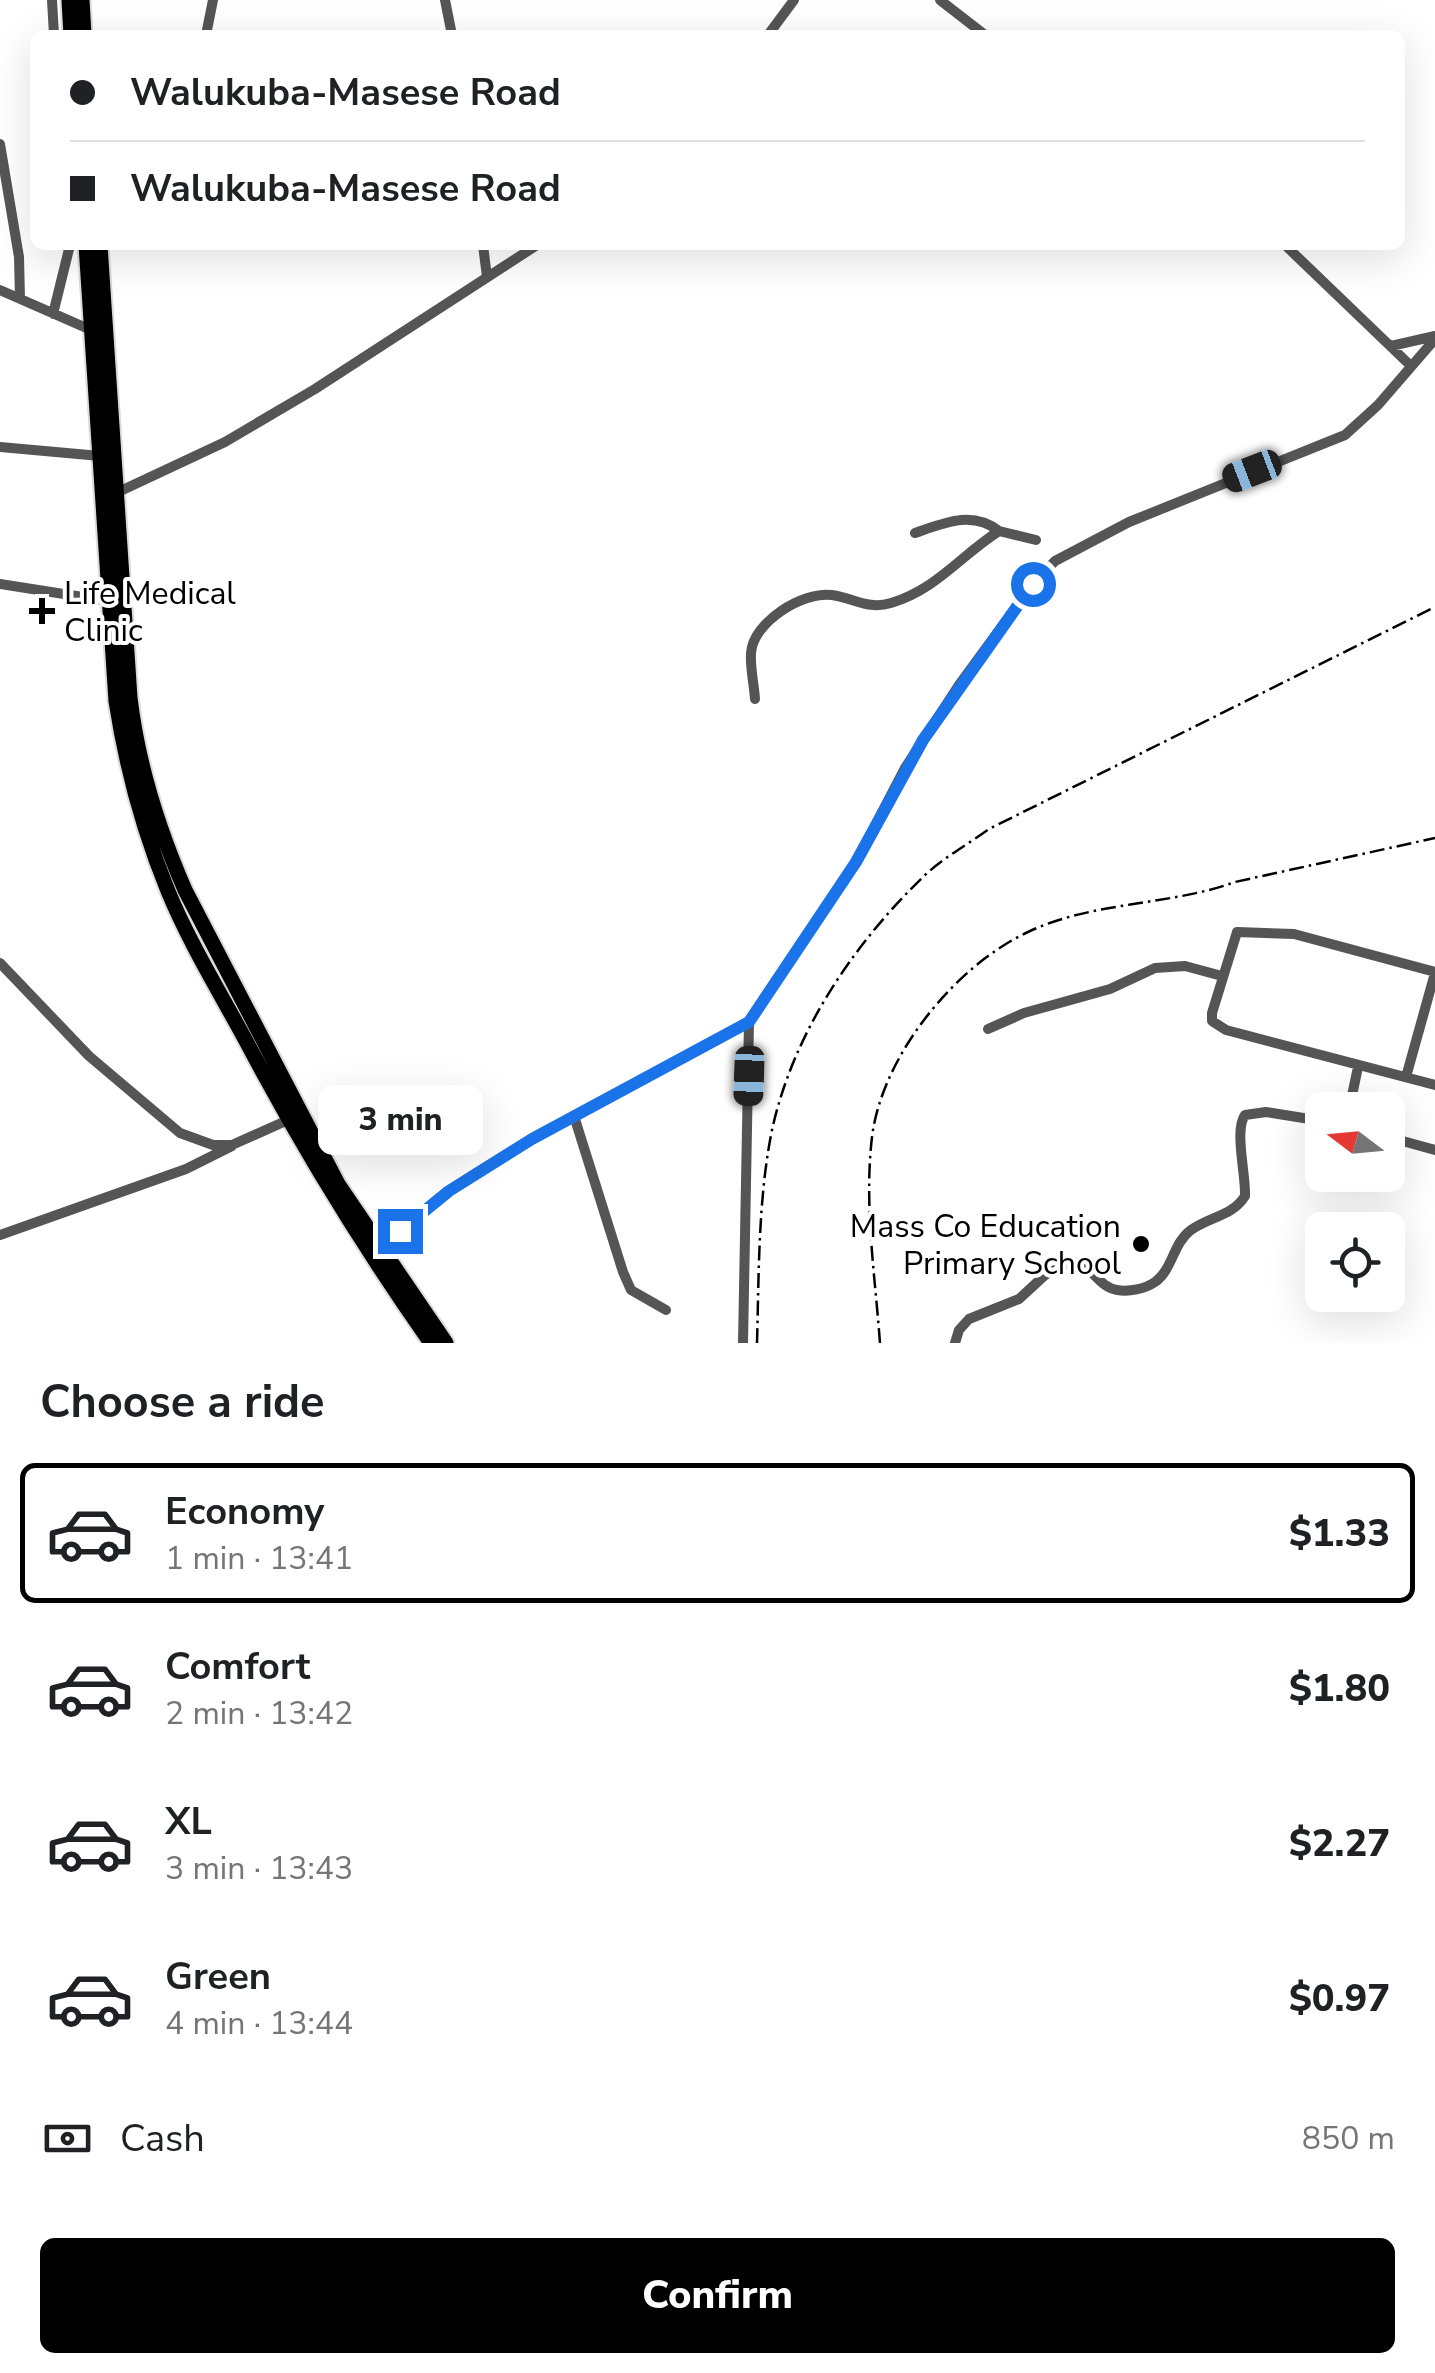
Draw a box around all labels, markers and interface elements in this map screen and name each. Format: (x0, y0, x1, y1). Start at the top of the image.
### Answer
text: Walukuba-Masese Road (130, 67, 561, 118)
text: Walukuba-Masese Road (130, 163, 561, 214)
car (1219, 446, 1285, 496)
route start (1011, 562, 1056, 607)
place label: Life Medical Clinic (64, 572, 236, 652)
marker: Life Medical Clinic (29, 598, 55, 624)
car (733, 1045, 765, 1107)
callout: 3 min (318, 1086, 482, 1156)
north arrow (1305, 1092, 1405, 1192)
map controls (1305, 1092, 1405, 1312)
text: 3 min (358, 1098, 443, 1141)
place label: Mass Co Education Primary School (850, 1205, 1122, 1285)
route end (378, 1209, 423, 1254)
button: locate (1305, 1212, 1405, 1312)
marker: Mass Co Education Primary School (1130, 1233, 1152, 1255)
text: Choose a ride (40, 1372, 325, 1433)
text: Economy (165, 1486, 324, 1537)
icon: car (45, 1488, 135, 1578)
text: $1.33 (1289, 1508, 1390, 1559)
text: 1 min · 13:41 (165, 1537, 353, 1580)
text: Comfort (165, 1641, 310, 1692)
icon: car (45, 1643, 135, 1733)
text: $1.80 (1289, 1663, 1390, 1714)
text: 2 min · 13:42 (165, 1692, 353, 1735)
text: XL (165, 1796, 212, 1847)
icon: car (45, 1798, 135, 1888)
text: $2.27 (1289, 1818, 1390, 1869)
text: 3 min · 13:43 (165, 1847, 353, 1890)
text: Green (165, 1951, 271, 2002)
icon: car (45, 1953, 135, 2043)
text: $0.97 (1289, 1973, 1390, 2024)
text: 4 min · 13:44 (165, 2002, 353, 2045)
icon: cash (40, 2111, 95, 2166)
text: Cash (120, 2113, 205, 2164)
text: 850 m (1302, 2117, 1395, 2160)
button: Confirm (40, 2238, 1395, 2353)

